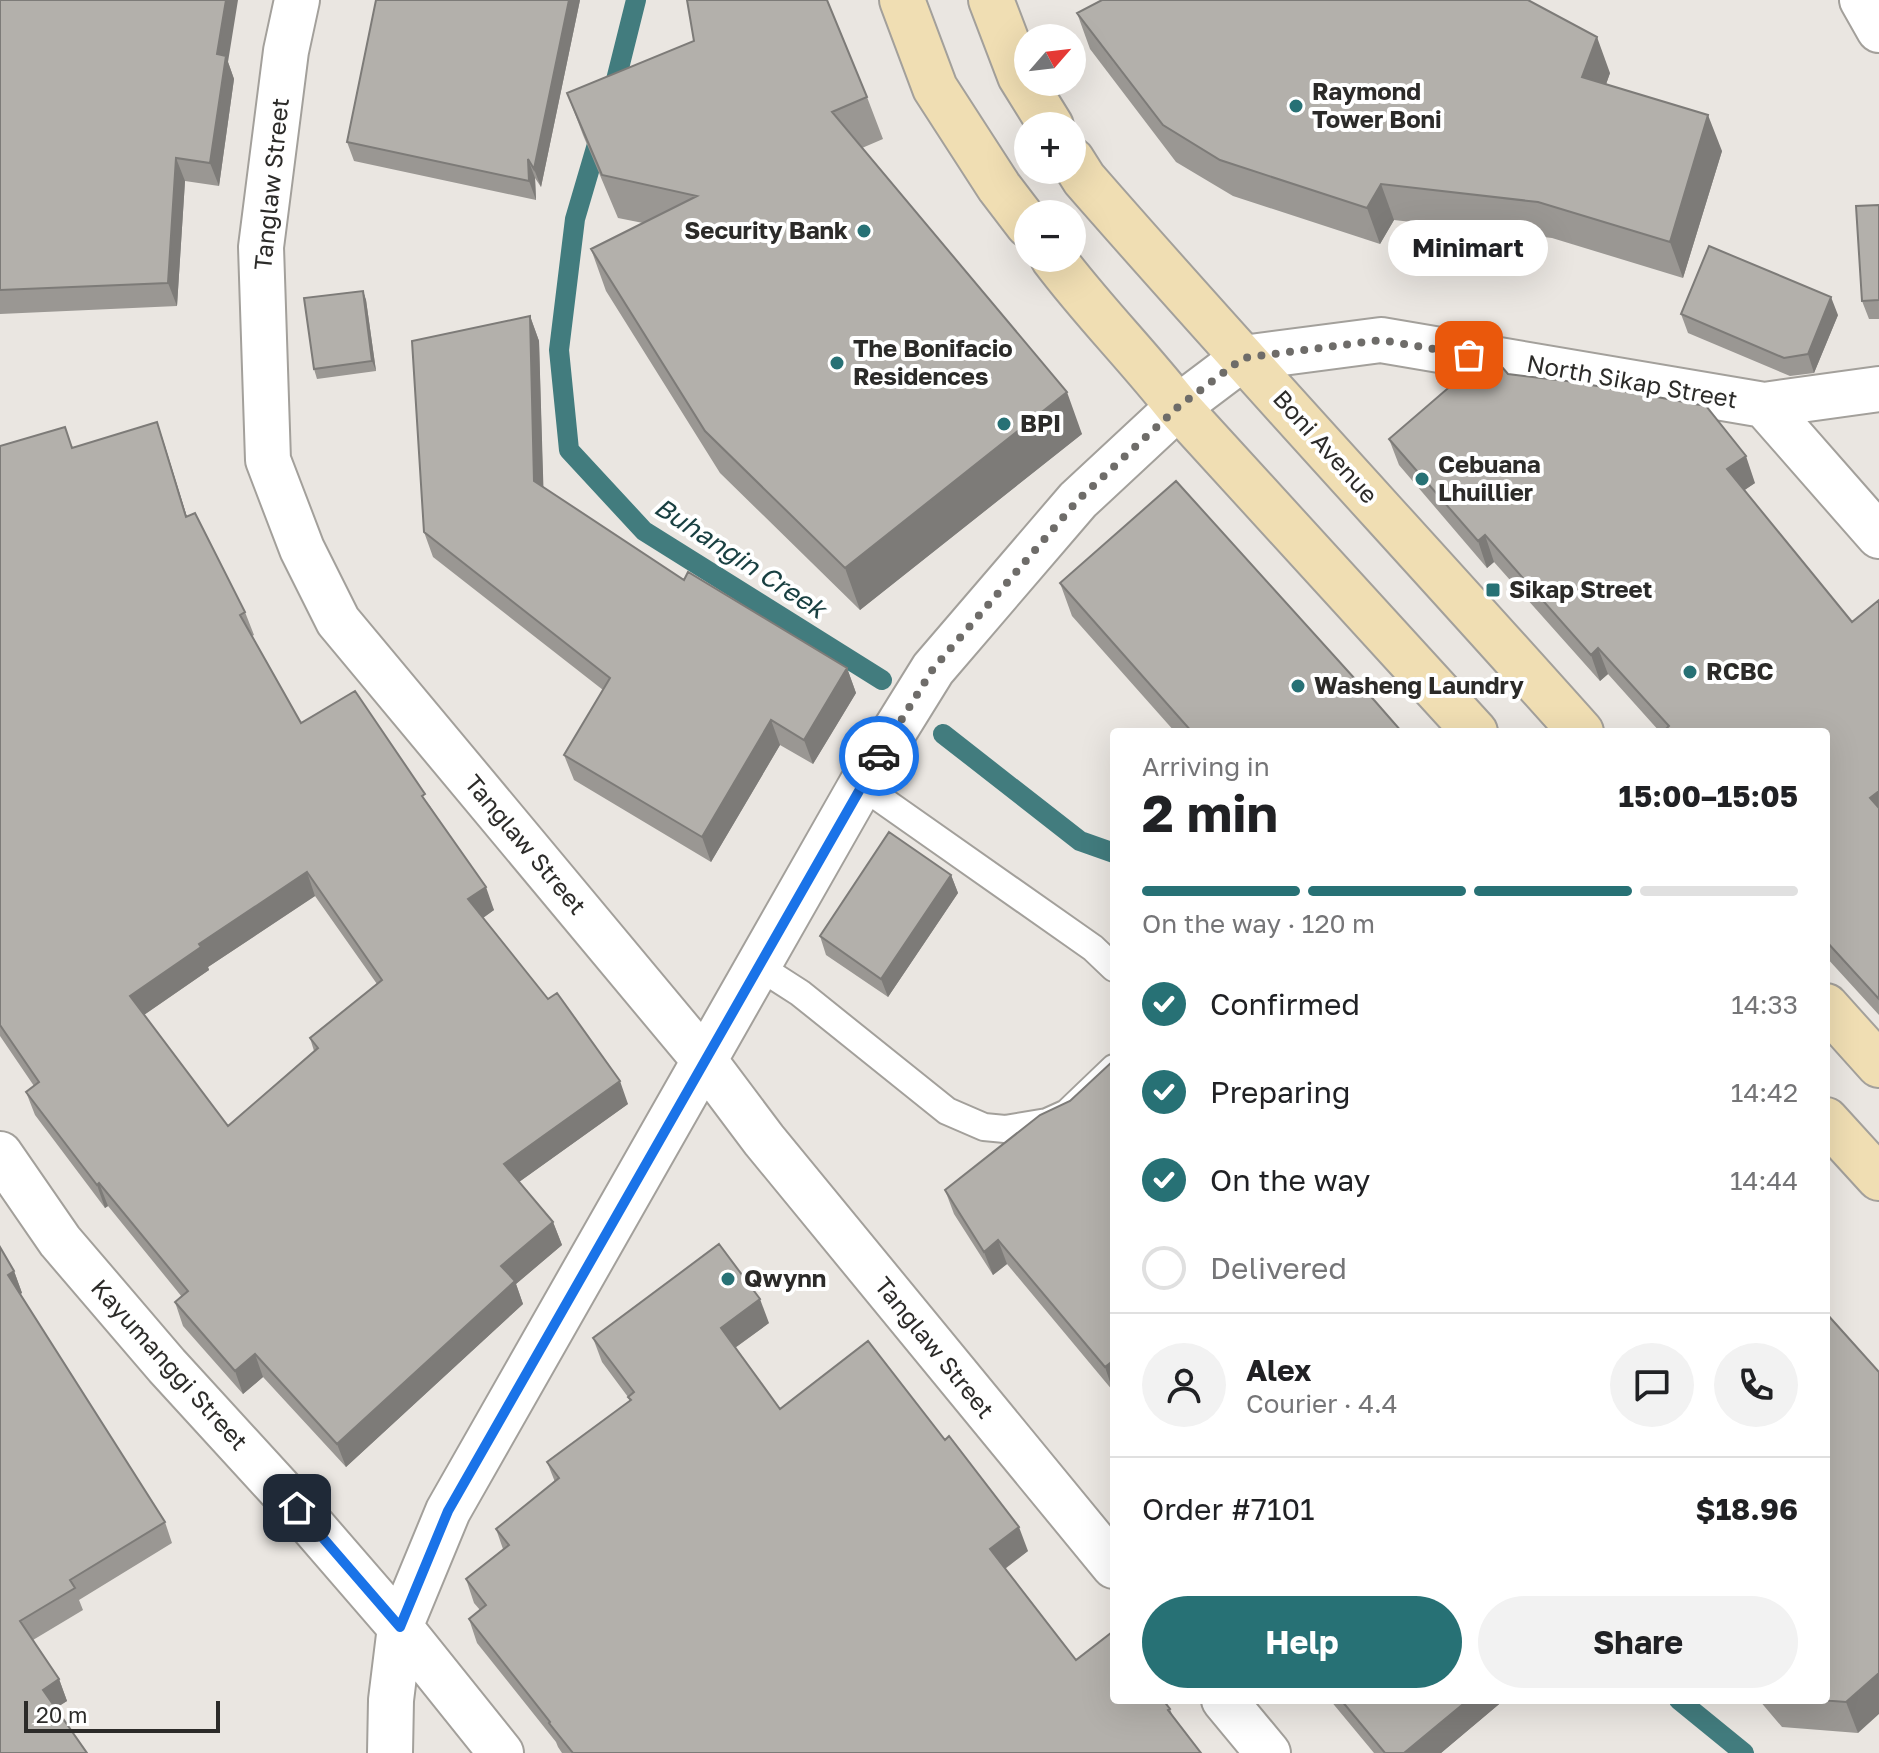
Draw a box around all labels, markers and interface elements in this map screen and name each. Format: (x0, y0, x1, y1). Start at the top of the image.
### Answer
north arrow (1014, 24, 1086, 96)
map controls (1014, 24, 1086, 272)
place label: Raymond Tower Boni (1312, 76, 1442, 133)
street label: Tanglaw Street (247, 96, 294, 272)
marker: Raymond Tower Boni (1287, 97, 1305, 115)
button: + (1014, 112, 1086, 184)
button: − (1014, 200, 1086, 272)
place label: Security Bank (684, 215, 848, 244)
callout: Minimart (1389, 219, 1549, 275)
marker: Security Bank (855, 222, 873, 240)
text: Minimart (1412, 232, 1524, 263)
pin (1435, 321, 1503, 389)
place label: The Bonifacio Residences (853, 333, 1013, 390)
icon: bag (1447, 333, 1491, 377)
street label: North Sikap Street (1525, 348, 1740, 413)
marker: The Bonifacio Residences (828, 354, 846, 372)
street label: Boni Avenue (1268, 383, 1385, 509)
place label: BPI (1020, 408, 1061, 437)
marker: BPI (995, 415, 1013, 433)
place label: Cebuana Lhuillier (1438, 449, 1541, 506)
marker: Cebuana Lhuillier (1413, 470, 1431, 488)
water label: Buhangin Creek (649, 491, 834, 626)
place label: Sikap Street (1509, 574, 1652, 603)
marker: Sikap Street (1484, 581, 1502, 599)
place label: RCBC (1706, 656, 1774, 685)
marker: RCBC (1681, 663, 1699, 681)
place label: Washeng Laundry (1314, 670, 1524, 699)
marker: Washeng Laundry (1289, 677, 1307, 695)
courier (839, 716, 919, 796)
icon: car (857, 734, 901, 778)
text: Arriving in (1142, 751, 1270, 782)
street label: Tanglaw Street (459, 768, 593, 920)
text: 15:00–15:05 (1619, 778, 1798, 814)
text: 2 min (1142, 781, 1278, 843)
text: On the way · 120 m (1142, 908, 1375, 939)
icon: check (1142, 982, 1186, 1026)
text: Confirmed (1210, 986, 1360, 1022)
text: 14:33 (1731, 989, 1798, 1020)
icon: check (1142, 1070, 1186, 1114)
text: Preparing (1210, 1074, 1351, 1110)
text: 14:42 (1731, 1077, 1798, 1108)
icon: check (1142, 1158, 1186, 1202)
text: On the way (1210, 1162, 1370, 1198)
text: 14:44 (1730, 1165, 1798, 1196)
text: Delivered (1210, 1250, 1347, 1286)
place label: Qwynn (744, 1263, 826, 1292)
marker: Qwynn (719, 1270, 737, 1288)
street label: Tanglaw Street (869, 1271, 1001, 1424)
street label: Kayumanggi Street (86, 1273, 254, 1455)
button: person (1142, 1343, 1226, 1427)
button: chat (1610, 1343, 1694, 1427)
button: phone (1714, 1343, 1798, 1427)
text: Alex (1246, 1352, 1311, 1388)
text: Courier · 4.4 (1246, 1388, 1398, 1419)
pin (263, 1474, 331, 1542)
icon: home (275, 1486, 319, 1530)
text: Order #7101 (1142, 1491, 1315, 1527)
text: $18.96 (1696, 1491, 1798, 1527)
button: Help (1142, 1596, 1462, 1688)
button: Share (1478, 1596, 1798, 1688)
scale bar (24, 1697, 220, 1733)
text: 20 m (36, 1701, 87, 1728)

